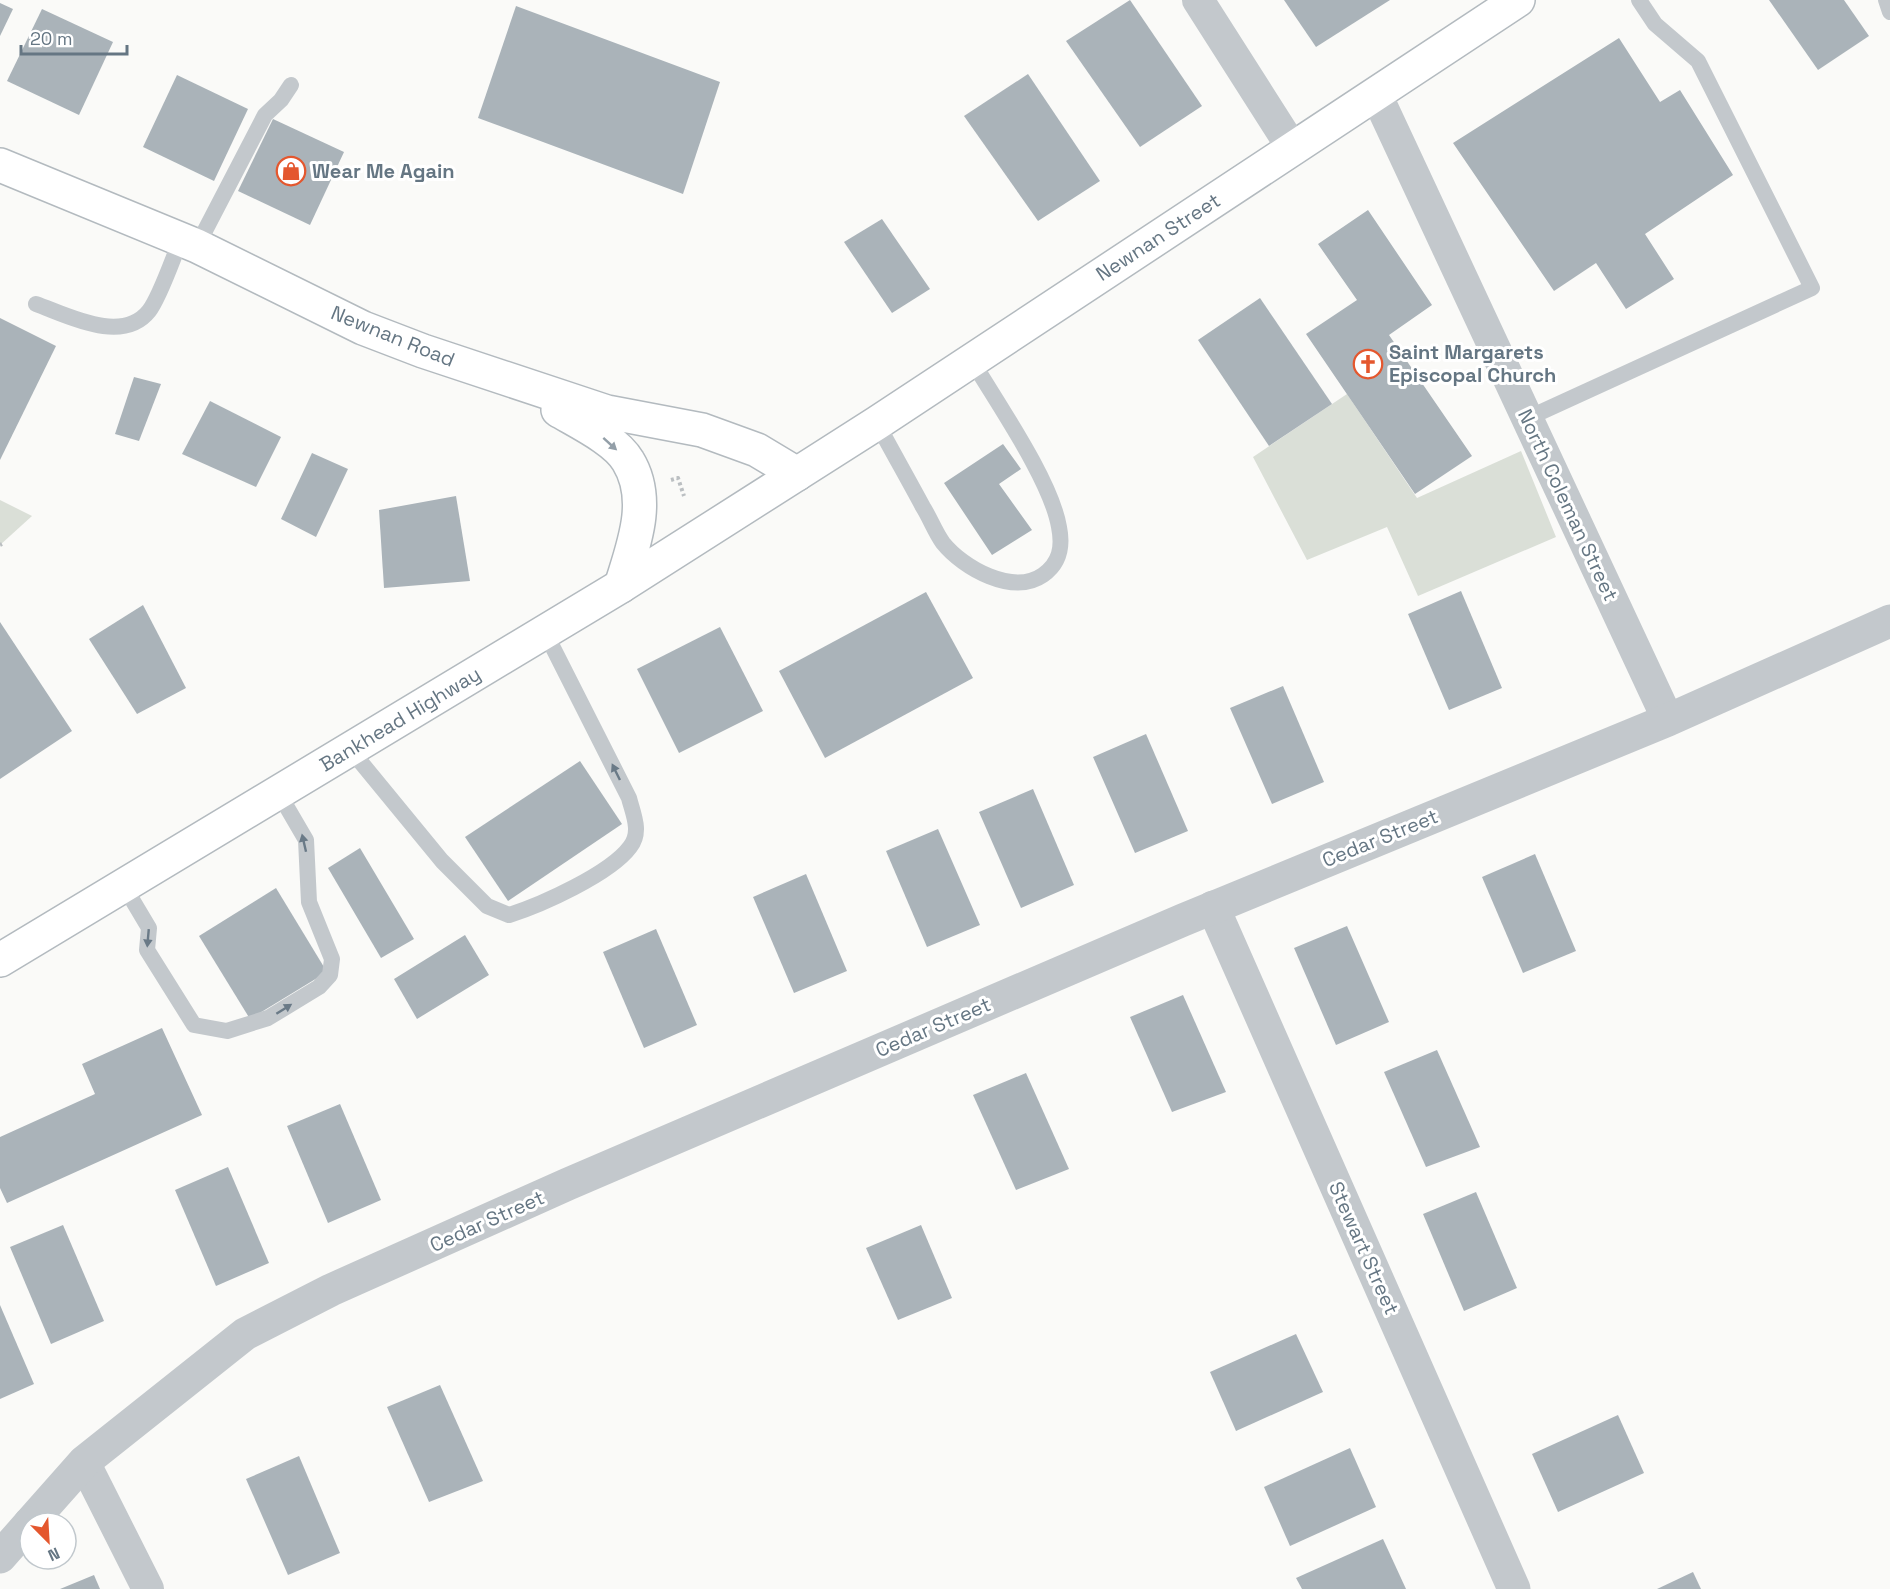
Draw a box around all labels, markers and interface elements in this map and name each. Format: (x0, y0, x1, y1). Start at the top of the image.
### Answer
scale bar (21, 18, 128, 56)
text: 20 m (30, 27, 73, 50)
shop icon: Wear Me Again (275, 155, 307, 187)
place label: Wear Me Again (312, 158, 455, 184)
street label: Newnan Street (1091, 187, 1225, 287)
street label: Newnan Road (327, 299, 459, 373)
place label: Saint Margarets Episcopal Church (1389, 339, 1556, 388)
church icon: Saint Margarets Episcopal Church (1352, 348, 1384, 380)
street label: North Coleman Street (1512, 405, 1624, 605)
one-way arrow (602, 437, 617, 450)
street label: Bankhead Highway (315, 661, 485, 777)
one-way arrow (611, 763, 620, 780)
street label: Cedar Street (1318, 803, 1442, 873)
one-way arrow (299, 834, 309, 853)
one-way arrow (143, 929, 153, 948)
street label: Cedar Street (871, 991, 995, 1063)
one-way arrow (275, 1003, 292, 1014)
street label: Stewart Street (1323, 1177, 1405, 1319)
street label: Cedar Street (426, 1184, 548, 1258)
north arrow (18, 1511, 78, 1571)
text: N (45, 1542, 63, 1566)

